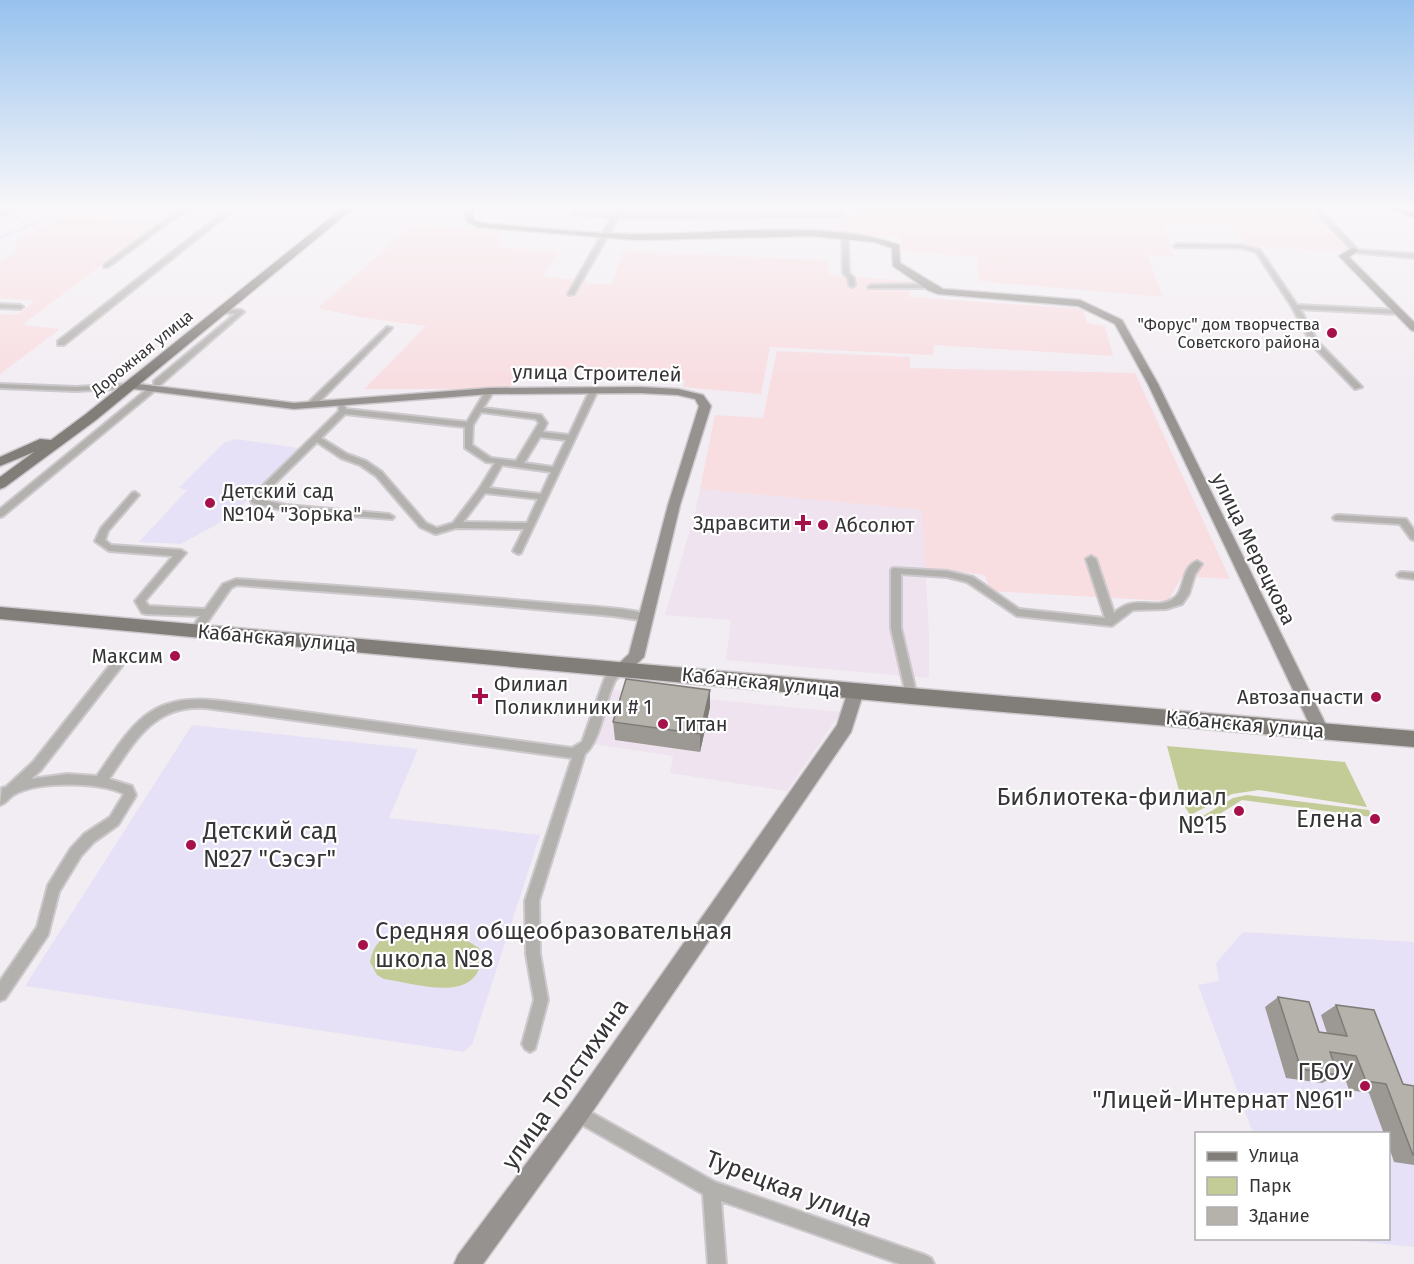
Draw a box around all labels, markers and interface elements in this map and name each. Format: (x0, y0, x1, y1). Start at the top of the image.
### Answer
street label: Дорожная улица (87, 306, 197, 400)
place label: "Форус" дом творчества Советского района (1137, 315, 1320, 352)
marker: "Форус" дом творчества Советского района (1325, 326, 1339, 340)
street label: улица Строителей (512, 360, 682, 386)
street label: улица Мерецкова (1207, 469, 1301, 629)
place label: Детский сад №104 "Зорька" (221, 479, 361, 526)
marker: Детский сад №104 "Зорька" (203, 496, 217, 510)
place label: Здравсити (693, 511, 791, 535)
place label: Абсолют (835, 513, 915, 537)
marker: Здравсити (796, 516, 810, 530)
marker: Абсолют (816, 518, 830, 532)
street label: Кабанская улица (197, 619, 357, 657)
place label: Максим (91, 644, 163, 668)
marker: Максим (168, 649, 182, 663)
street label: Кабанская улица (681, 662, 841, 702)
place label: Филиал Поликлиники # 1 (494, 672, 652, 719)
place label: Автозапчасти (1237, 685, 1364, 709)
marker: Филиал Поликлиники # 1 (471, 687, 489, 705)
marker: Автозапчасти (1369, 690, 1383, 704)
street label: Кабанская улица (1165, 705, 1325, 743)
place label: Титан (675, 712, 728, 736)
marker: Титан (656, 717, 670, 731)
place label: Библиотека-филиал №15 (996, 783, 1227, 839)
marker: Библиотека-филиал №15 (1232, 804, 1246, 818)
place label: Елена (1296, 805, 1363, 833)
marker: Елена (1368, 812, 1382, 826)
place label: Детский сад №27 "Сэсэг" (202, 817, 337, 873)
marker: Детский сад №27 "Сэсэг" (184, 838, 198, 852)
place label: Средняя общеобразовательная школа №8 (375, 917, 732, 973)
marker: Средняя общеобразовательная школа №8 (356, 938, 370, 952)
street label: улица Толстихина (496, 993, 634, 1175)
place label: ГБОУ "Лицей-Интернат №61" (1092, 1058, 1354, 1114)
marker: ГБОУ "Лицей-Интернат №61" (1358, 1079, 1372, 1093)
legend (1195, 1132, 1390, 1240)
street label: Турецкая улица (702, 1144, 876, 1234)
text: Улица (1249, 1145, 1299, 1167)
text: Парк (1249, 1175, 1292, 1197)
text: Здание (1249, 1205, 1310, 1227)

